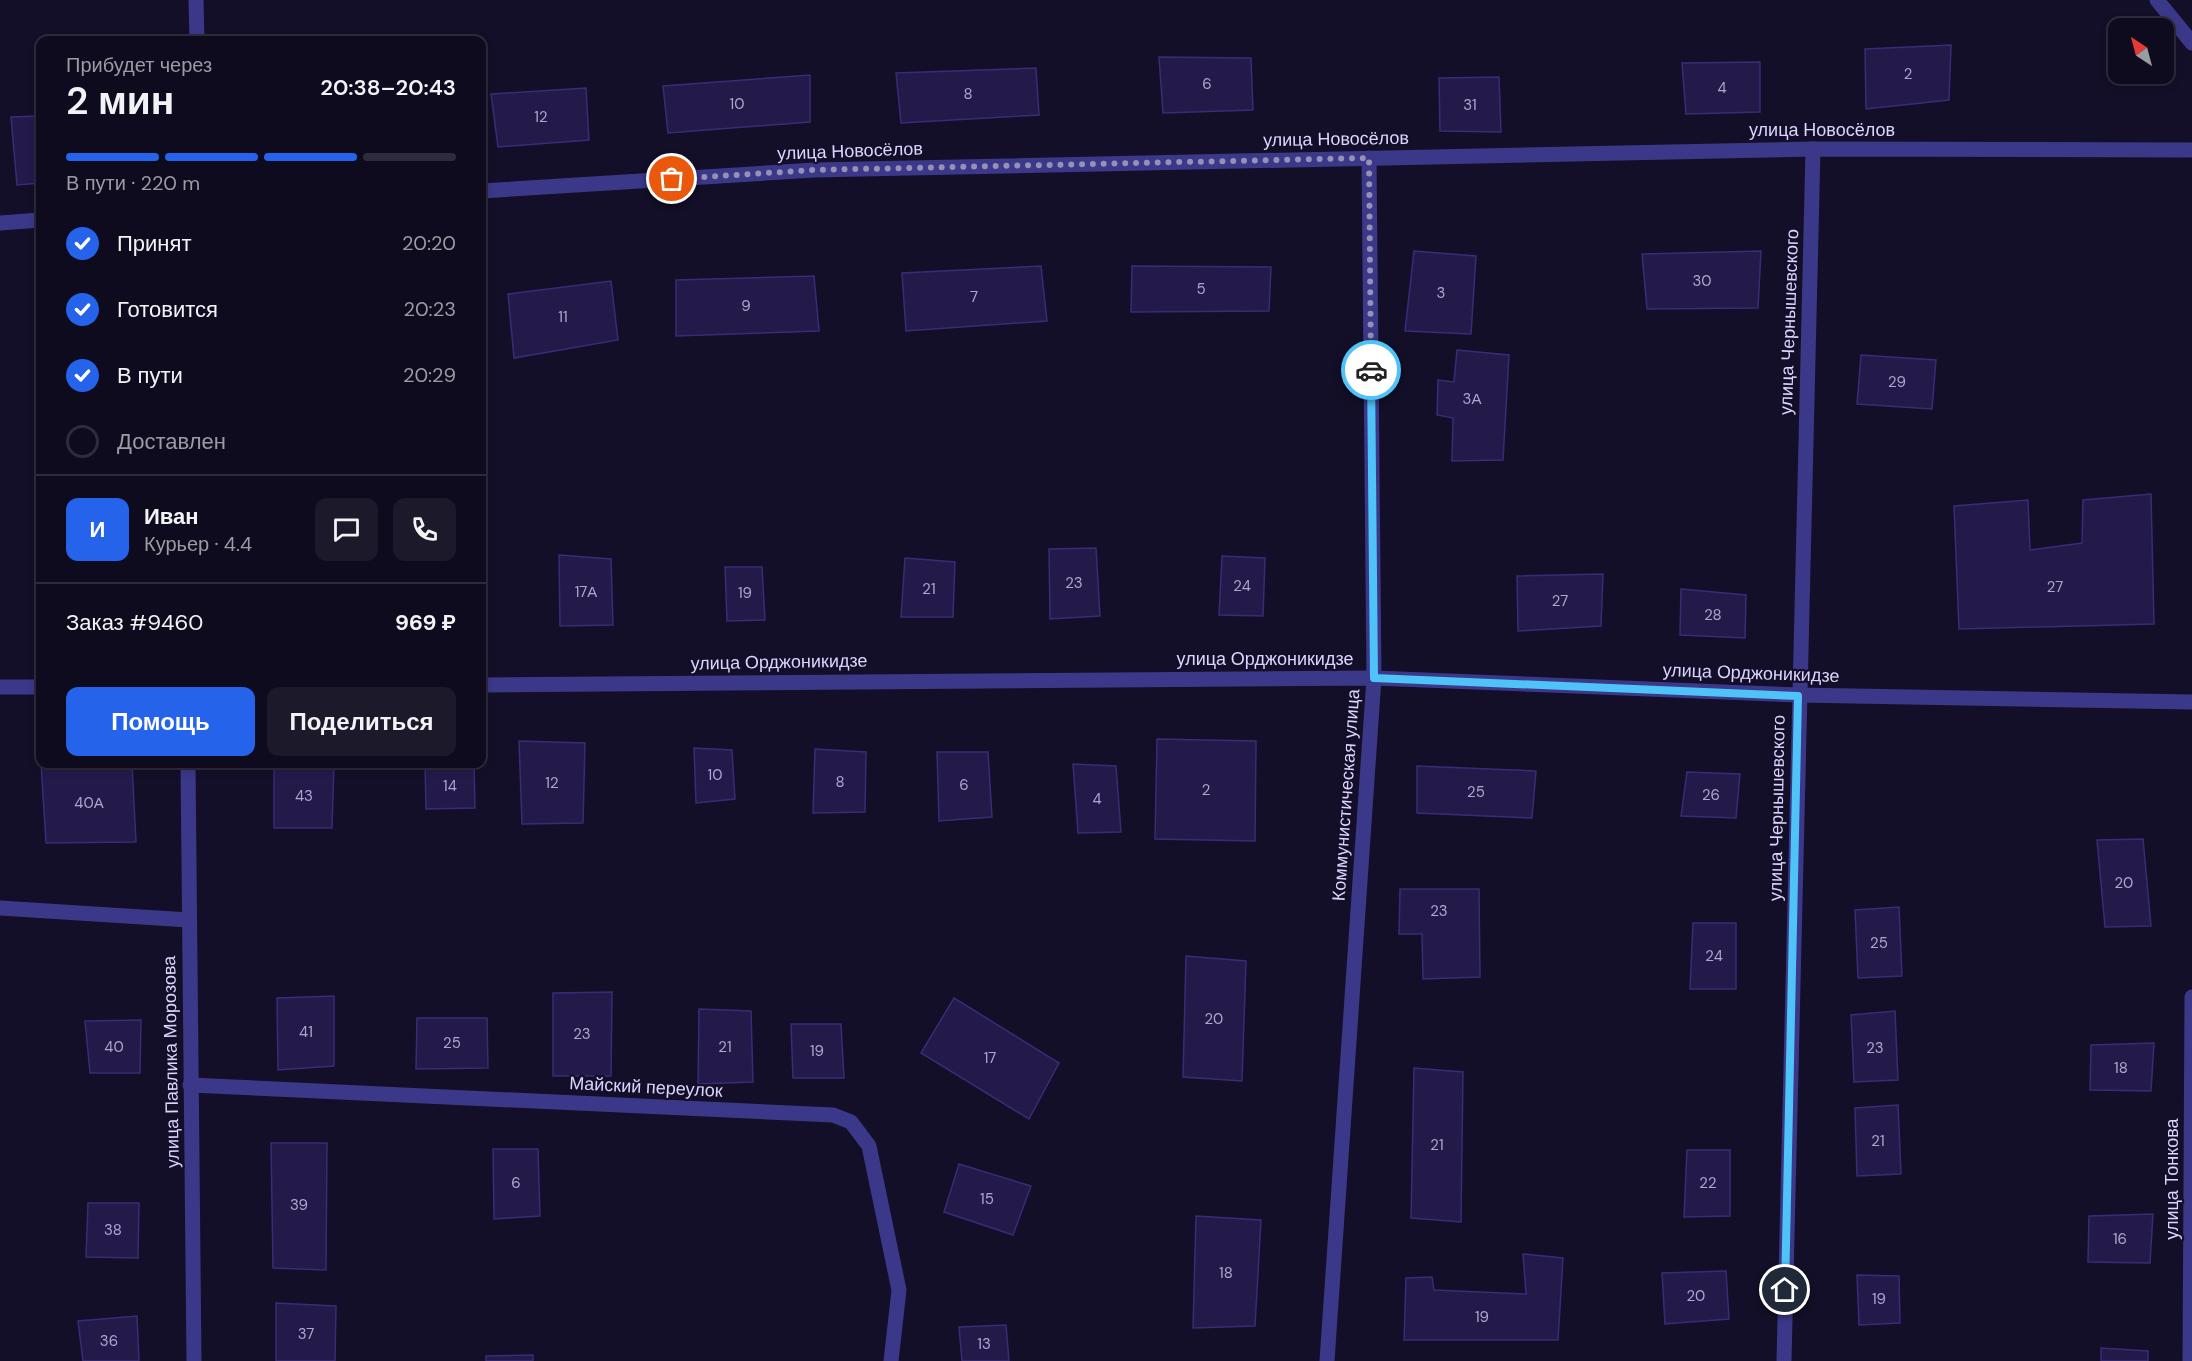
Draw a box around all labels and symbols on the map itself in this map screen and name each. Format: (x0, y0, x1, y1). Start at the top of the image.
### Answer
north arrow (2108, 18, 2174, 84)
house number: 2 (1904, 64, 1912, 84)
house number: 6 (1202, 74, 1212, 94)
house number: 4 (1717, 78, 1727, 98)
house number: 8 (963, 84, 973, 104)
house number: 10 (730, 94, 744, 114)
house number: 31 (1463, 95, 1477, 115)
house number: 12 (534, 107, 548, 127)
street label: улица Новосёлов (1749, 118, 1895, 142)
street label: улица Новосёлов (1263, 126, 1409, 152)
street label: улица Новосёлов (777, 136, 923, 166)
pin (646, 153, 697, 204)
street label: улица Чернышевского (1774, 229, 1804, 415)
house number: 30 (1692, 271, 1712, 291)
house number: 5 (1196, 279, 1206, 299)
house number: 3 (1437, 283, 1445, 303)
house number: 7 (970, 287, 978, 307)
house number: 9 (741, 296, 751, 316)
house number: 11 (558, 307, 568, 327)
courier (1341, 340, 1401, 400)
house number: 29 (1888, 372, 1906, 392)
house number: 3А (1463, 389, 1481, 409)
house number: 23 (1065, 573, 1083, 593)
house number: 24 (1233, 576, 1251, 596)
house number: 27 (2047, 577, 2063, 597)
house number: 21 (922, 579, 936, 599)
house number: 17А (575, 582, 597, 602)
house number: 19 (738, 583, 752, 603)
house number: 27 (1552, 591, 1568, 611)
house number: 28 (1704, 605, 1722, 625)
street label: улица Орджоникидзе (1177, 647, 1353, 671)
street label: улица Орджоникидзе (690, 648, 868, 676)
street label: улица Орджоникидзе (1662, 658, 1840, 688)
street label: Коммунистическая улица (1327, 687, 1365, 902)
street label: улица Чернышевского (1763, 715, 1791, 901)
house number: 10 (708, 765, 722, 785)
house number: 8 (835, 772, 845, 792)
house number: 12 (545, 773, 559, 793)
house number: 6 (959, 775, 969, 795)
house number: 14 (443, 776, 457, 796)
house number: 2 (1202, 780, 1210, 800)
house number: 25 (1467, 782, 1485, 802)
house number: 26 (1702, 785, 1720, 805)
house number: 43 (295, 786, 313, 806)
house number: 4 (1092, 789, 1102, 809)
house number: 40А (74, 793, 104, 813)
house number: 20 (2115, 873, 2133, 893)
house number: 23 (1430, 901, 1448, 921)
house number: 25 (1870, 933, 1888, 953)
house number: 24 (1705, 946, 1723, 966)
street label: улица Павлика Морозова (157, 955, 185, 1168)
house number: 20 (1205, 1009, 1223, 1029)
house number: 41 (299, 1022, 313, 1042)
house number: 23 (573, 1024, 591, 1044)
house number: 25 (443, 1033, 461, 1053)
house number: 40 (104, 1037, 124, 1057)
house number: 21 (718, 1037, 732, 1057)
house number: 23 (1866, 1038, 1884, 1058)
house number: 19 (810, 1041, 824, 1061)
house number: 17 (984, 1048, 996, 1068)
house number: 18 (2114, 1058, 2128, 1078)
street label: Майский переулок (569, 1071, 724, 1103)
street label: улица Тонкова (2160, 1117, 2184, 1240)
house number: 21 (1871, 1131, 1885, 1151)
house number: 21 (1430, 1135, 1444, 1155)
house number: 6 (511, 1173, 521, 1193)
house number: 22 (1699, 1173, 1717, 1193)
house number: 15 (980, 1189, 994, 1209)
house number: 39 (290, 1195, 308, 1215)
house number: 38 (104, 1220, 122, 1240)
house number: 16 (2113, 1229, 2127, 1249)
house number: 18 (1219, 1263, 1233, 1283)
pin (1759, 1264, 1810, 1315)
house number: 20 (1687, 1286, 1705, 1306)
house number: 19 (1872, 1289, 1886, 1309)
house number: 19 (1475, 1307, 1489, 1327)
house number: 37 (298, 1324, 314, 1344)
house number: 36 (100, 1331, 118, 1351)
house number: 13 (977, 1334, 991, 1354)

